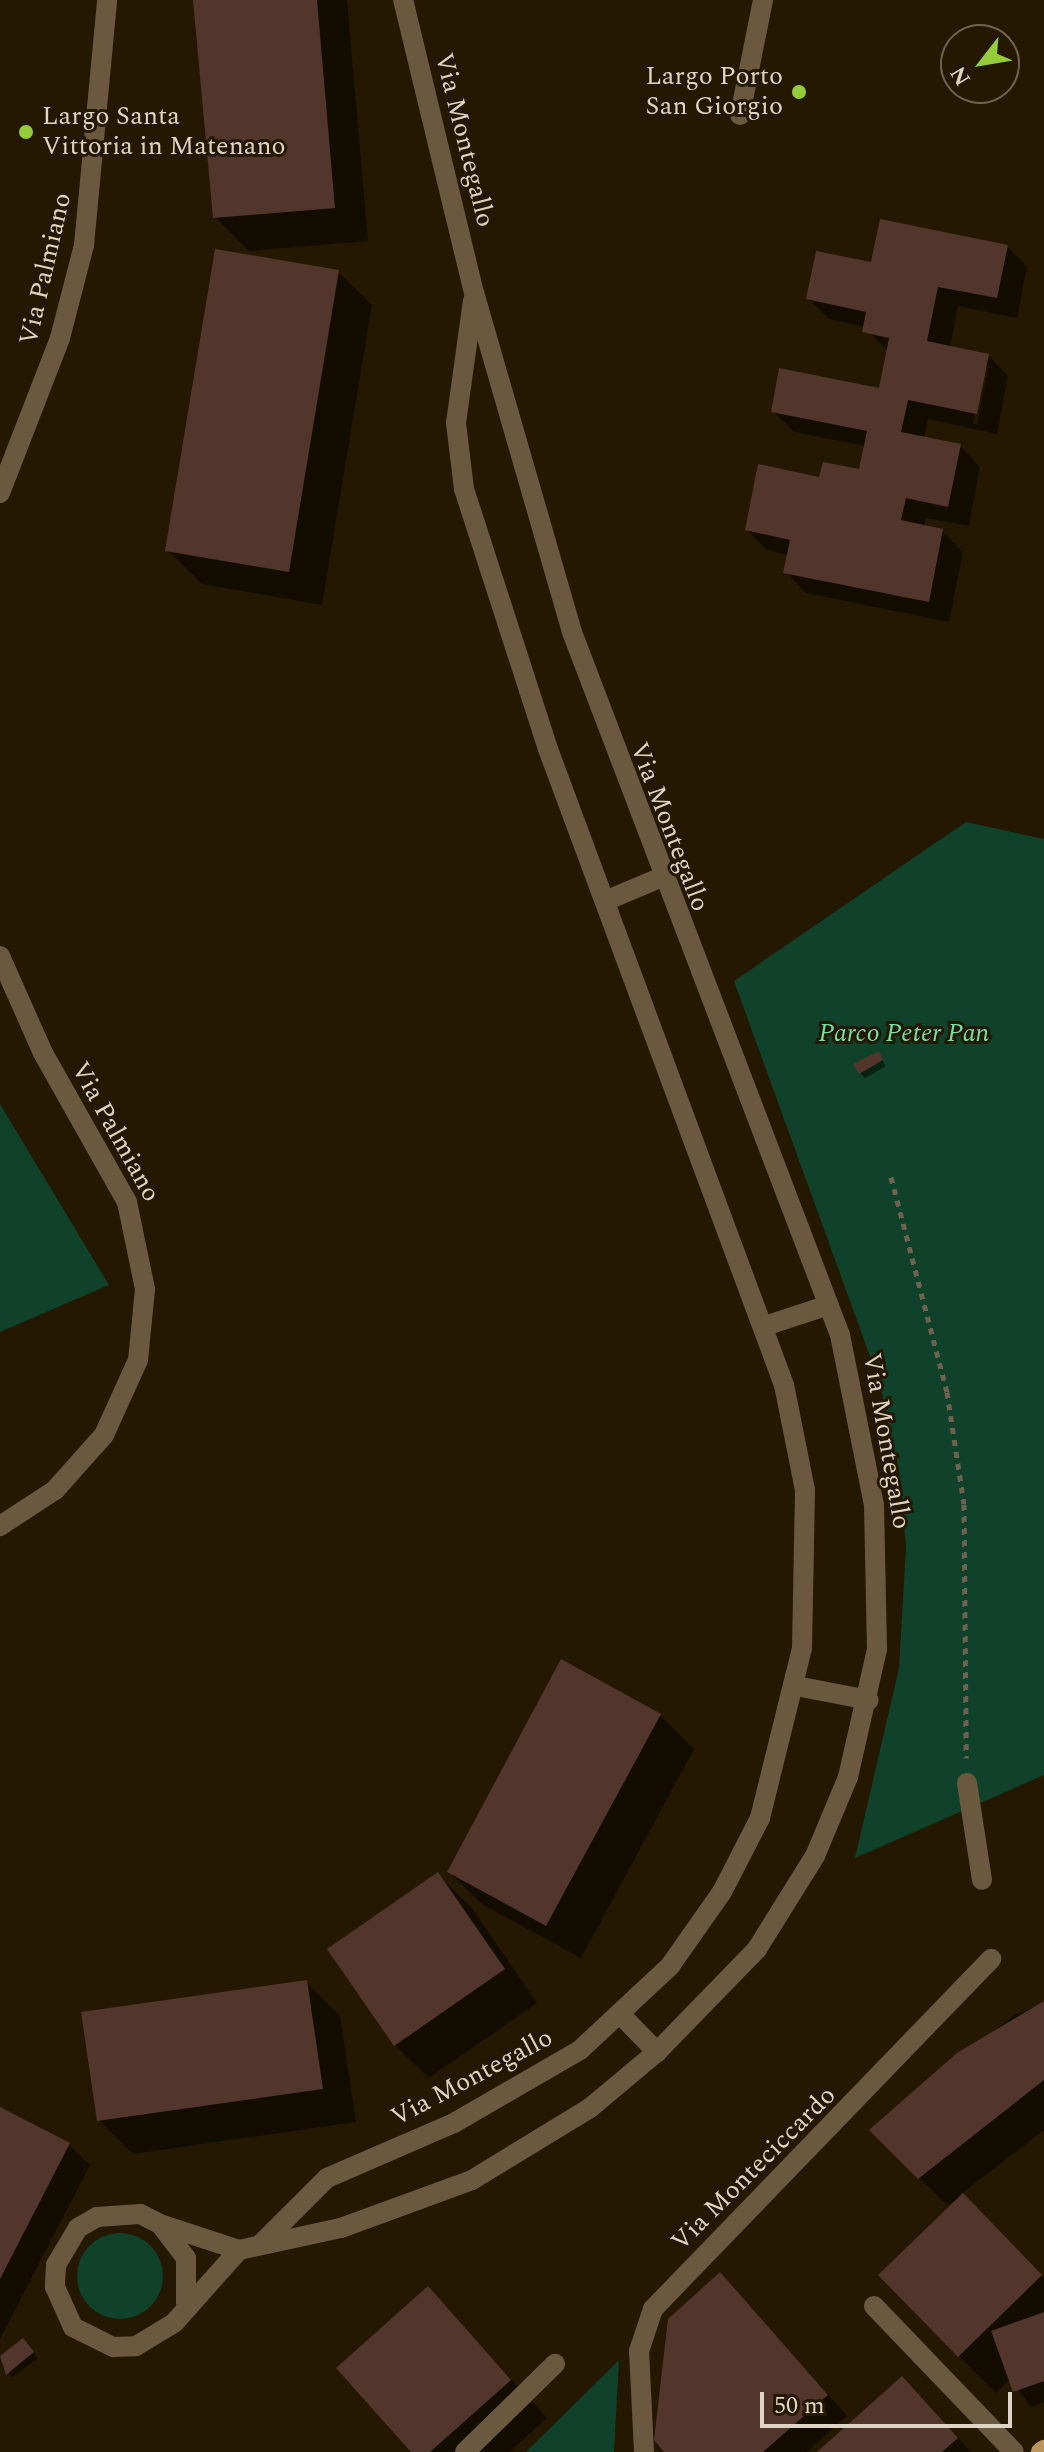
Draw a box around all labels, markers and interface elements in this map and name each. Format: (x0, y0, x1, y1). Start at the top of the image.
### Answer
north arrow (940, 24, 1020, 104)
street label: Via Montegallo (427, 50, 501, 230)
text: N (942, 59, 979, 92)
place label: Largo Porto San Giorgio (645, 61, 783, 122)
marker: Largo Porto San Giorgio (790, 83, 808, 101)
place label: Largo Santa Vittoria in Matenano (42, 101, 286, 162)
marker: Largo Santa Vittoria in Matenano (17, 123, 35, 141)
street label: Via Palmiano (13, 190, 79, 348)
street label: Via Montegallo (622, 738, 716, 916)
park label: Parco Peter Pan (819, 1018, 989, 1050)
street label: Via Palmiano (64, 1057, 166, 1207)
street label: Via Montegallo (855, 1350, 917, 1532)
street label: Via Montegallo (386, 2022, 558, 2134)
street label: Via Monteciccardo (665, 2080, 843, 2258)
scale bar (764, 2376, 1016, 2426)
text: 50 m (774, 2388, 825, 2424)

